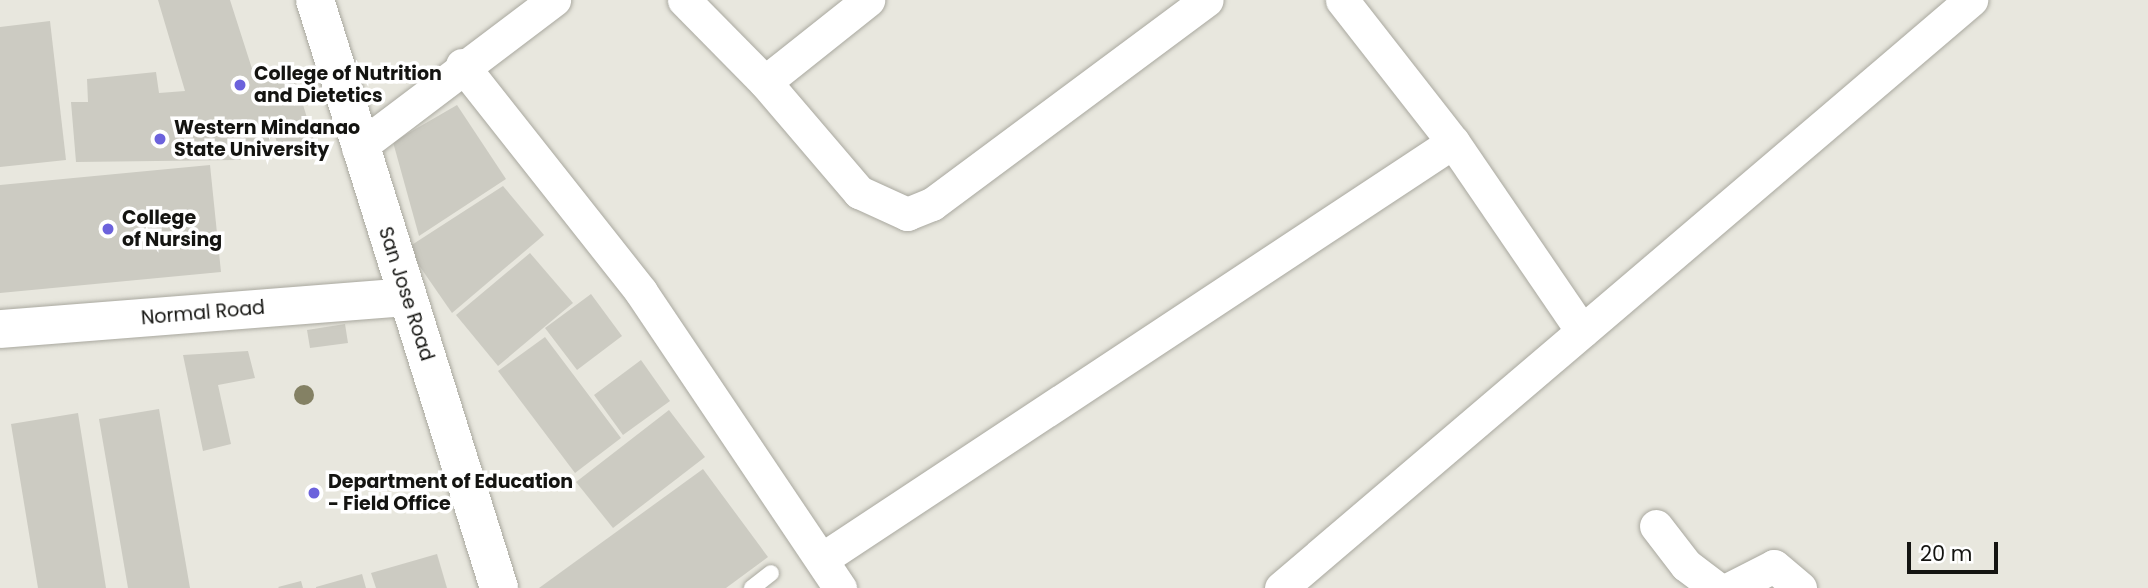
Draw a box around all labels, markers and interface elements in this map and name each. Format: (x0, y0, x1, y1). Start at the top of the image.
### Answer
place label: College of Nutrition and Dietetics (254, 63, 442, 107)
marker: College of Nutrition and Dietetics (232, 77, 248, 93)
place label: Western Mindanao State University (174, 117, 360, 161)
marker: Western Mindanao State University (152, 131, 168, 147)
place label: College of Nursing (122, 207, 222, 251)
marker: College of Nursing (100, 221, 116, 237)
street label: San Jose Road (374, 224, 438, 364)
street label: Normal Road (140, 296, 266, 330)
place label: Department of Education - Field Office (328, 471, 573, 515)
marker: Department of Education - Field Office (306, 485, 322, 501)
scale bar (1910, 528, 2001, 572)
text: 20 m (1920, 539, 1973, 568)

